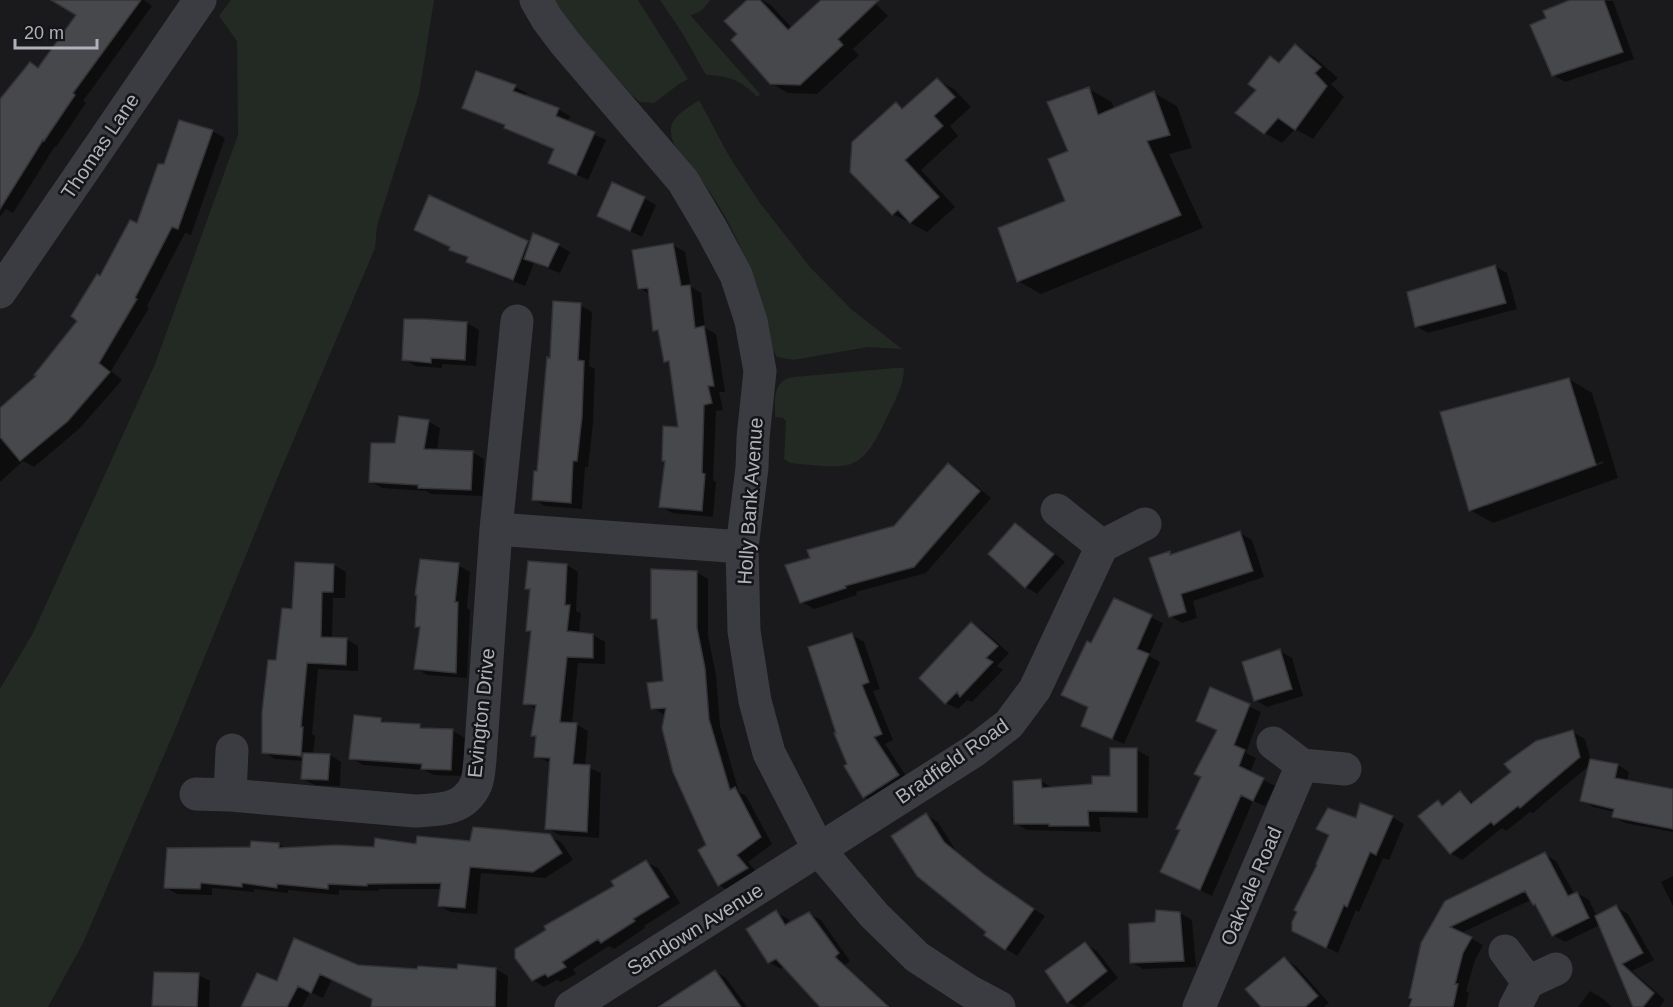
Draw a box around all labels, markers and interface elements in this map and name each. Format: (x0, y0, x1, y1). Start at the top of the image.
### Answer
scale bar (15, 12, 98, 50)
text: 20 m (24, 23, 64, 43)
street label: Thomas Lane (57, 89, 143, 203)
street label: Holly Bank Avenue (733, 417, 767, 585)
street label: Evington Drive (463, 647, 499, 779)
street label: Bradfield Road (891, 714, 1013, 808)
street label: Oakvale Road (1216, 823, 1286, 949)
street label: Sandown Avenue (623, 879, 767, 979)

